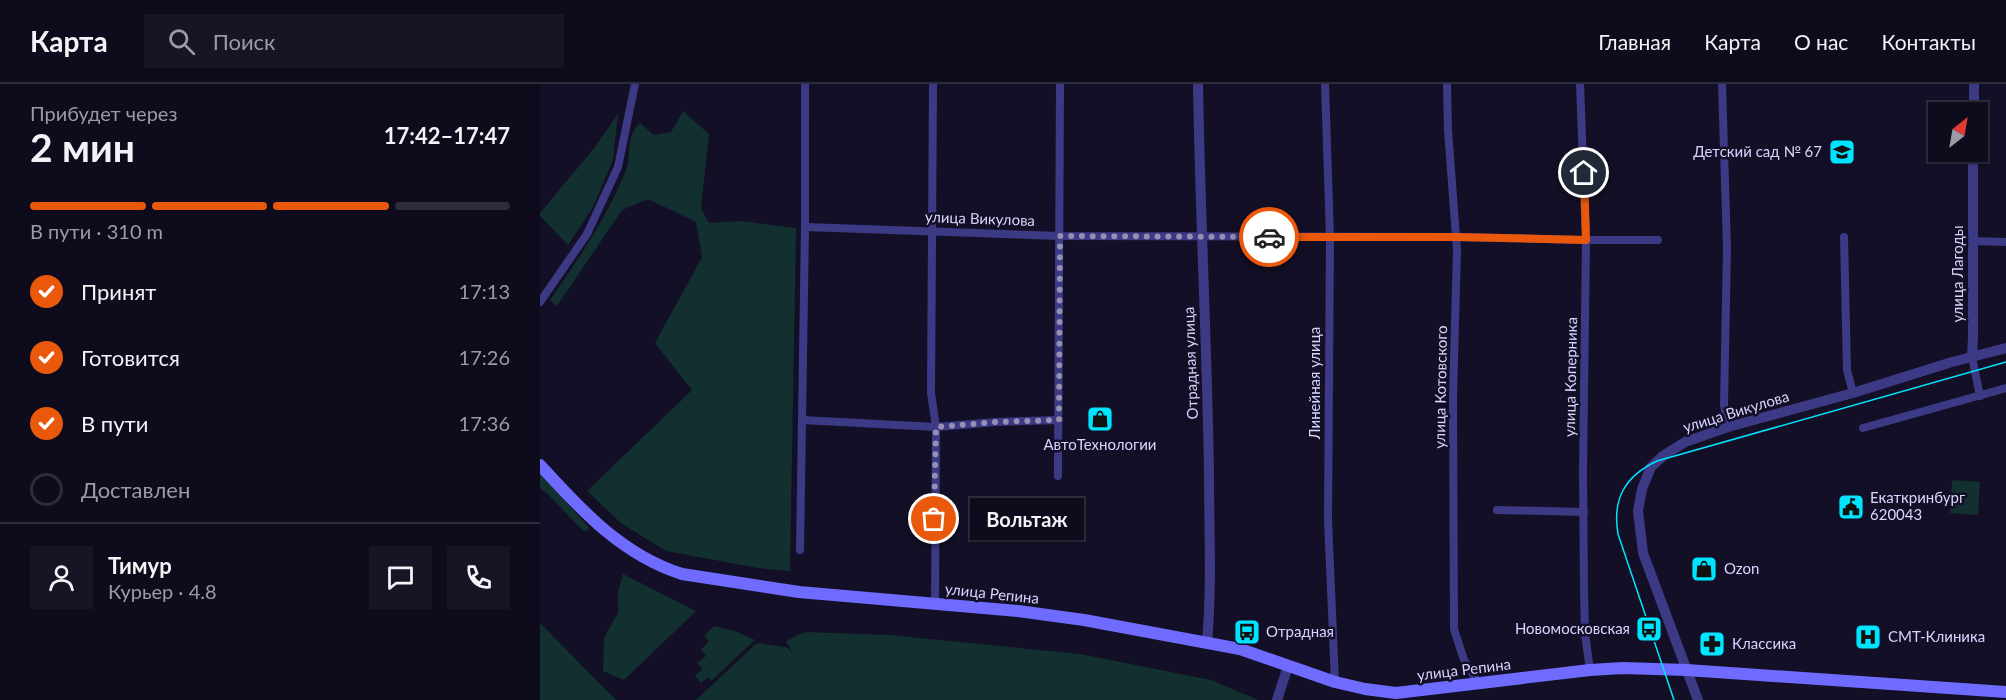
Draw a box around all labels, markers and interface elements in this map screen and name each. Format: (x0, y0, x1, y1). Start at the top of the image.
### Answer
search box (144, 14, 564, 68)
text: Карта (30, 24, 108, 58)
icon: search (165, 25, 198, 58)
text: Поиск (213, 28, 276, 55)
text: Главная (1598, 29, 1671, 54)
text: Карта (1704, 29, 1761, 54)
text: О нас (1794, 29, 1848, 54)
text: Контакты (1881, 29, 1976, 54)
text: Прибудет через (30, 101, 177, 125)
north arrow (1928, 102, 1988, 162)
map controls (1928, 102, 1988, 162)
text: 17:42–17:47 (384, 122, 510, 149)
text: 2 мин (30, 124, 135, 170)
school or university icon: Детский сад № 67 (1827, 137, 1857, 167)
place label: Детский сад № 67 (1693, 142, 1822, 160)
pin (1558, 147, 1609, 198)
icon: home (1567, 156, 1600, 189)
street label: улица Викулова (925, 207, 1035, 229)
courier (1239, 207, 1299, 267)
text: В пути · 310 m (30, 219, 163, 243)
icon: car (1253, 221, 1286, 254)
street label: улица Лагоды (1948, 225, 1966, 323)
icon: check (30, 275, 63, 308)
text: Принят (81, 278, 156, 305)
text: 17:13 (459, 279, 510, 303)
street label: Отрадная улица (1179, 306, 1201, 420)
street label: улица Коперника (1560, 317, 1580, 437)
street label: улица Котовского (1430, 325, 1450, 449)
street label: Линейная улица (1305, 327, 1323, 440)
icon: check (30, 341, 63, 374)
text: Готовится (81, 344, 180, 371)
text: 17:26 (459, 345, 510, 369)
street label: улица Викулова (1680, 386, 1791, 436)
shop icon: АвтоТехнологии (1085, 404, 1115, 434)
icon: check (30, 407, 63, 440)
text: В пути (81, 410, 148, 437)
text: 17:36 (459, 411, 510, 435)
place label: АвтоТехнологии (1044, 435, 1157, 453)
text: Доставлен (81, 476, 190, 503)
place label: Екаткринбург 620043 (1870, 488, 1965, 523)
public building icon: Екаткринбург 620043 (1836, 492, 1866, 522)
pin (908, 493, 959, 544)
callout: Вольтаж (970, 498, 1084, 540)
icon: bag (917, 502, 950, 535)
text: Вольтаж (986, 507, 1068, 531)
button: person (30, 546, 93, 609)
button: chat (369, 546, 432, 609)
button: phone (447, 546, 510, 609)
text: Тимур (108, 552, 172, 579)
shop icon: Ozon (1689, 554, 1719, 584)
place label: Ozon (1724, 559, 1759, 577)
text: Курьер · 4.8 (108, 579, 217, 603)
street label: улица Репина (944, 579, 1040, 607)
bus stop icon: Новомосковская (1634, 614, 1664, 644)
bus stop icon: Отрадная (1232, 617, 1262, 647)
place label: Новомосковская (1515, 619, 1630, 637)
place label: Отрадная (1266, 622, 1334, 640)
hospital icon: СМТ-Клиника (1853, 622, 1883, 652)
place label: СМТ-Клиника (1888, 627, 1985, 645)
pharmacy icon: Классика (1697, 629, 1727, 659)
place label: Классика (1732, 634, 1796, 652)
street label: улица Репина (1416, 654, 1512, 684)

